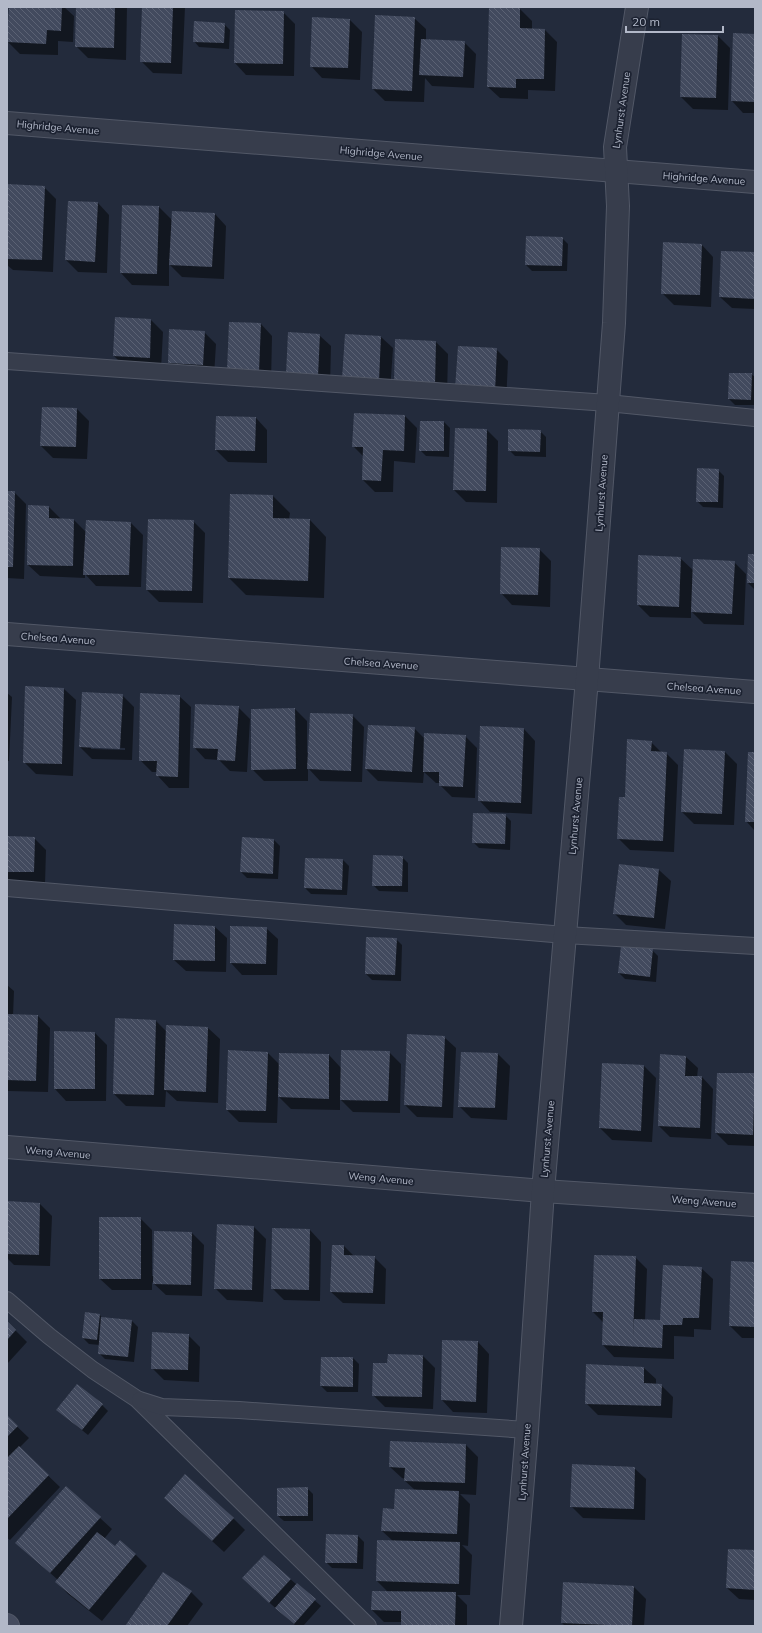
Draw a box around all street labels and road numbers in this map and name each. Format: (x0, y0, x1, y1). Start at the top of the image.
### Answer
street label: Lynhurst Avenue (610, 71, 633, 149)
street label: Highridge Avenue (16, 117, 100, 138)
street label: Highridge Avenue (339, 143, 423, 164)
street label: Highridge Avenue (662, 169, 746, 188)
street label: Lynhurst Avenue (592, 454, 611, 532)
street label: Chelsea Avenue (20, 629, 96, 648)
street label: Chelsea Avenue (343, 654, 419, 673)
street label: Chelsea Avenue (666, 679, 742, 698)
street label: Lynhurst Avenue (566, 777, 585, 855)
street label: Lynhurst Avenue (538, 1100, 557, 1178)
street label: Weng Avenue (25, 1143, 91, 1162)
street label: Weng Avenue (348, 1169, 414, 1188)
street label: Weng Avenue (671, 1193, 737, 1210)
street label: Lynhurst Avenue (515, 1423, 534, 1501)

